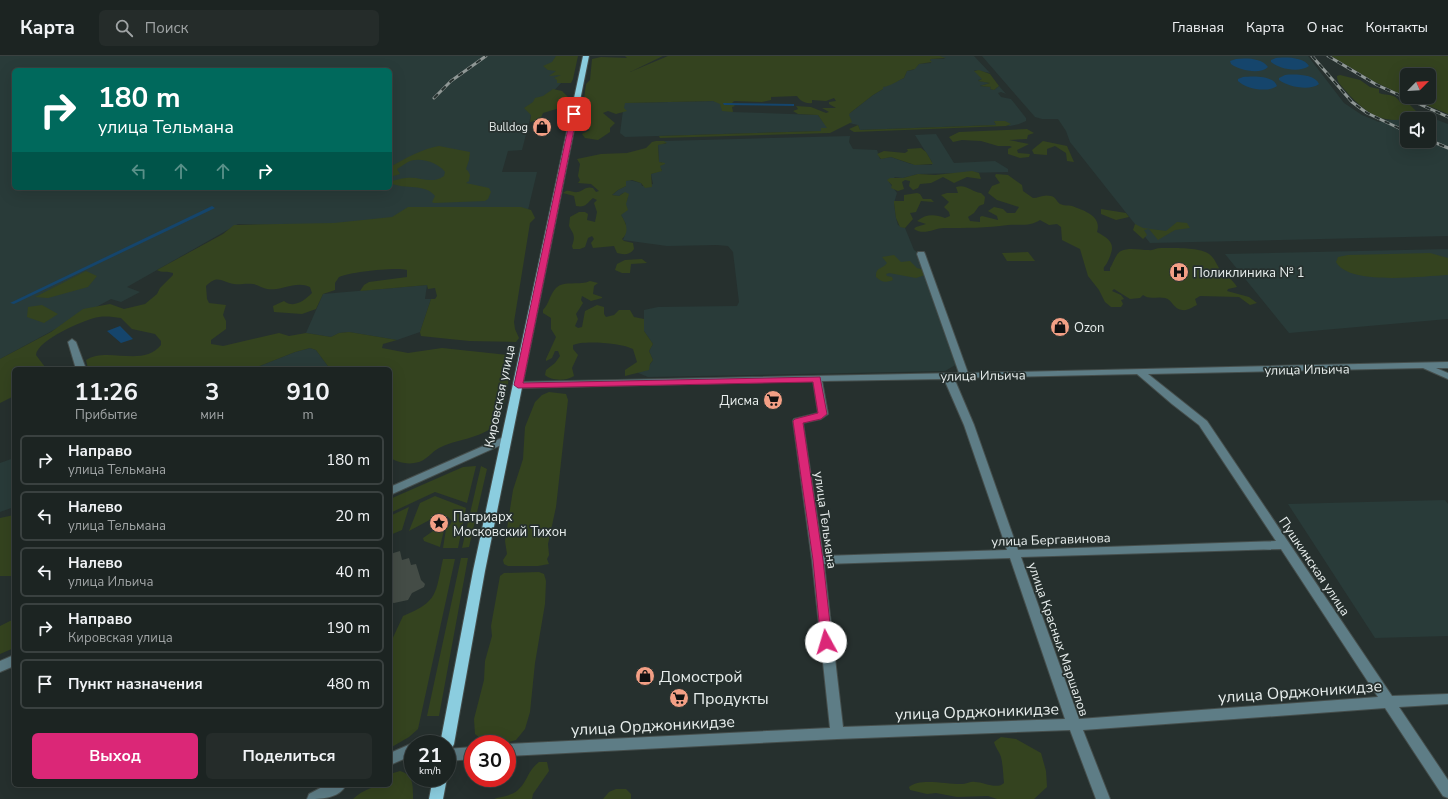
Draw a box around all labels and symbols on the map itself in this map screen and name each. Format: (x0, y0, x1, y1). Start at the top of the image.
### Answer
north arrow (1400, 68, 1436, 104)
pin (557, 97, 591, 131)
shop icon: Bulldog (531, 116, 553, 138)
place label: Bulldog (489, 120, 528, 135)
hospital icon: Поликлиника № 1 (1168, 261, 1190, 283)
place label: Поликлиника № 1 (1193, 264, 1305, 282)
shop icon: Ozon (1049, 316, 1071, 338)
place label: Ozon (1074, 319, 1104, 337)
street label: Кировская улица (480, 343, 520, 449)
street label: улица Ильича (1264, 360, 1350, 380)
street label: улица Ильича (940, 366, 1026, 386)
supermarket icon: Дисма (762, 389, 784, 411)
place label: Дисма (720, 392, 759, 410)
street label: улица Тельмана (809, 470, 841, 570)
place label: Патриарх Московский Тихон (453, 508, 567, 541)
place icon: Патриарх Московский Тихон (428, 512, 450, 534)
street label: Пушкинская улица (1274, 514, 1354, 620)
street label: улица Бергавинова (991, 529, 1111, 551)
street label: улица Красных Маршалов (1023, 560, 1093, 719)
position arrow (805, 621, 847, 663)
shop icon: Домострой (634, 665, 656, 687)
place label: Домострой (659, 666, 743, 688)
street label: улица Орджоникидзе (1217, 675, 1383, 709)
supermarket icon: Продукты (668, 687, 690, 709)
place label: Продукты (693, 688, 769, 710)
street label: улица Орджоникидзе (895, 698, 1059, 726)
street label: улица Орджоникидзе (570, 711, 736, 741)
speed limit sign: 30 (464, 735, 516, 787)

